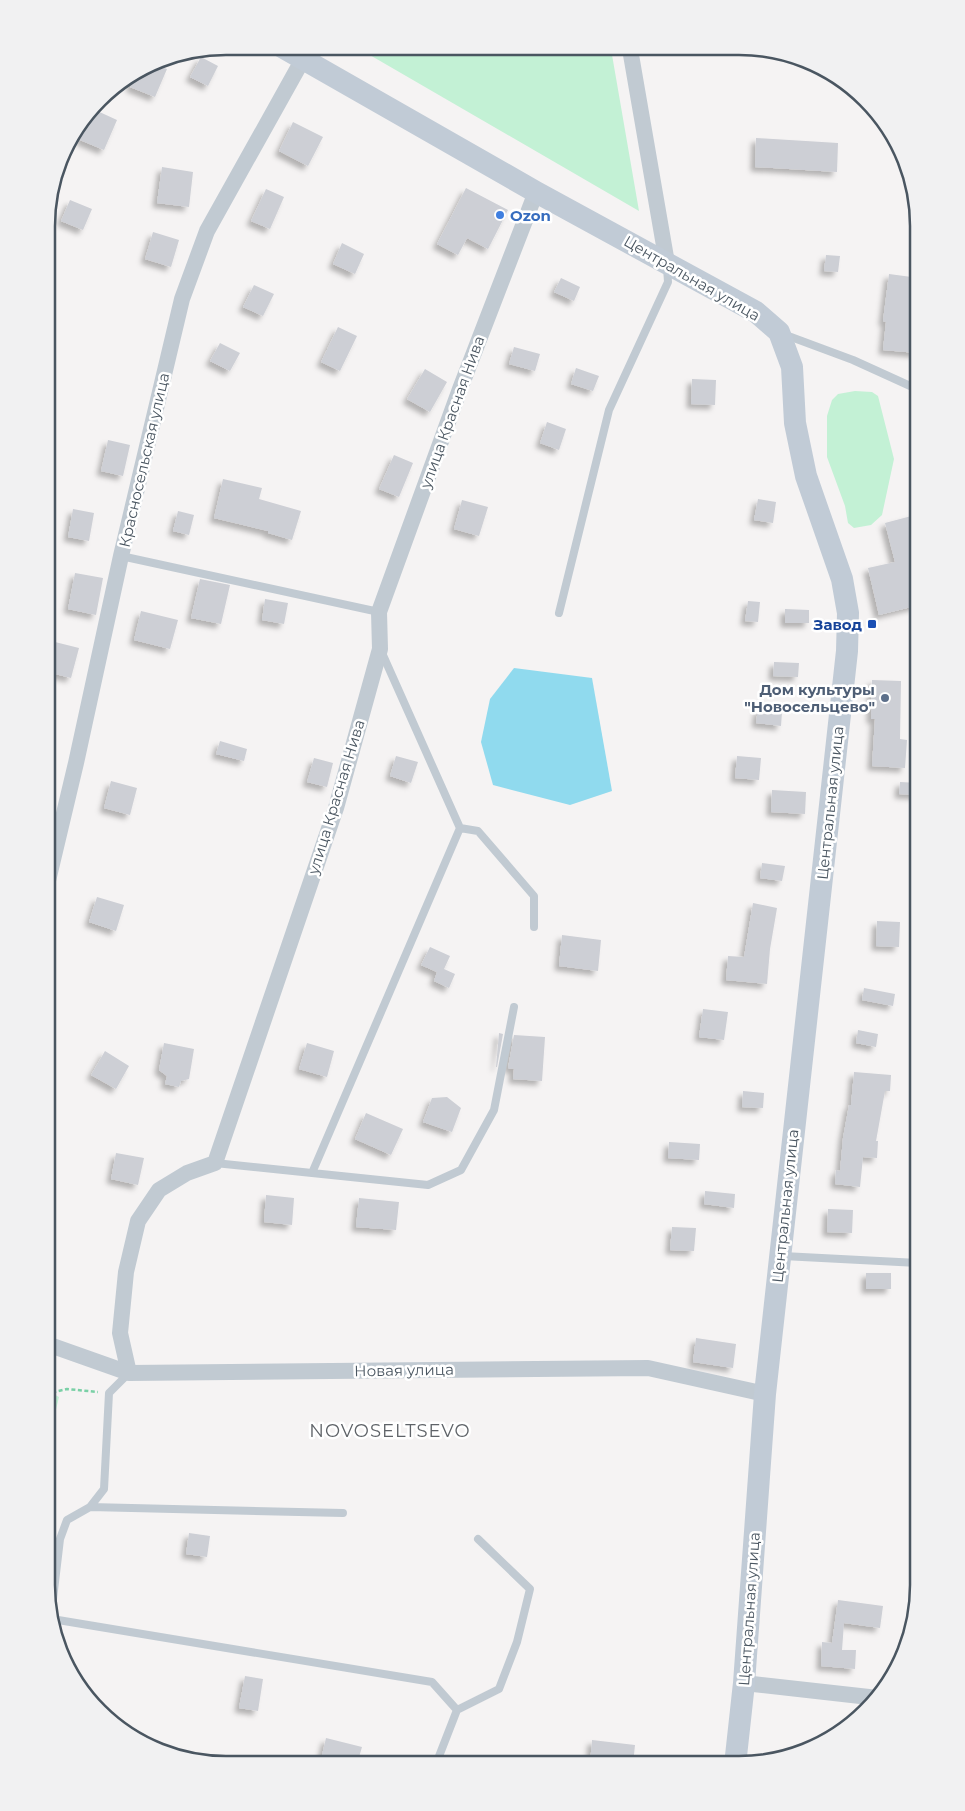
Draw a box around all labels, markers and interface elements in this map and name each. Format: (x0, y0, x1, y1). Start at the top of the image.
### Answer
place label: Ozon (510, 206, 551, 225)
marker: Ozon (494, 209, 506, 221)
street label: Центральная улица (620, 231, 764, 325)
street label: улица Красная Нива (415, 333, 488, 492)
street label: Красносельская улица (115, 371, 173, 549)
place label: Завод (813, 615, 862, 634)
marker: Завод (866, 618, 878, 630)
place label: Дом культуры "Новосельцево" (744, 680, 875, 716)
marker: Дом культуры "Новосельцево" (879, 692, 891, 704)
street label: улица Красная Нива (303, 717, 369, 878)
street label: Центральная улица (812, 725, 848, 881)
street label: Центральная улица (767, 1128, 803, 1284)
street label: Новая улица (354, 1360, 454, 1380)
district label: NOVOSELTSEVO (309, 1420, 471, 1442)
street label: Центральная улица (734, 1531, 764, 1687)

